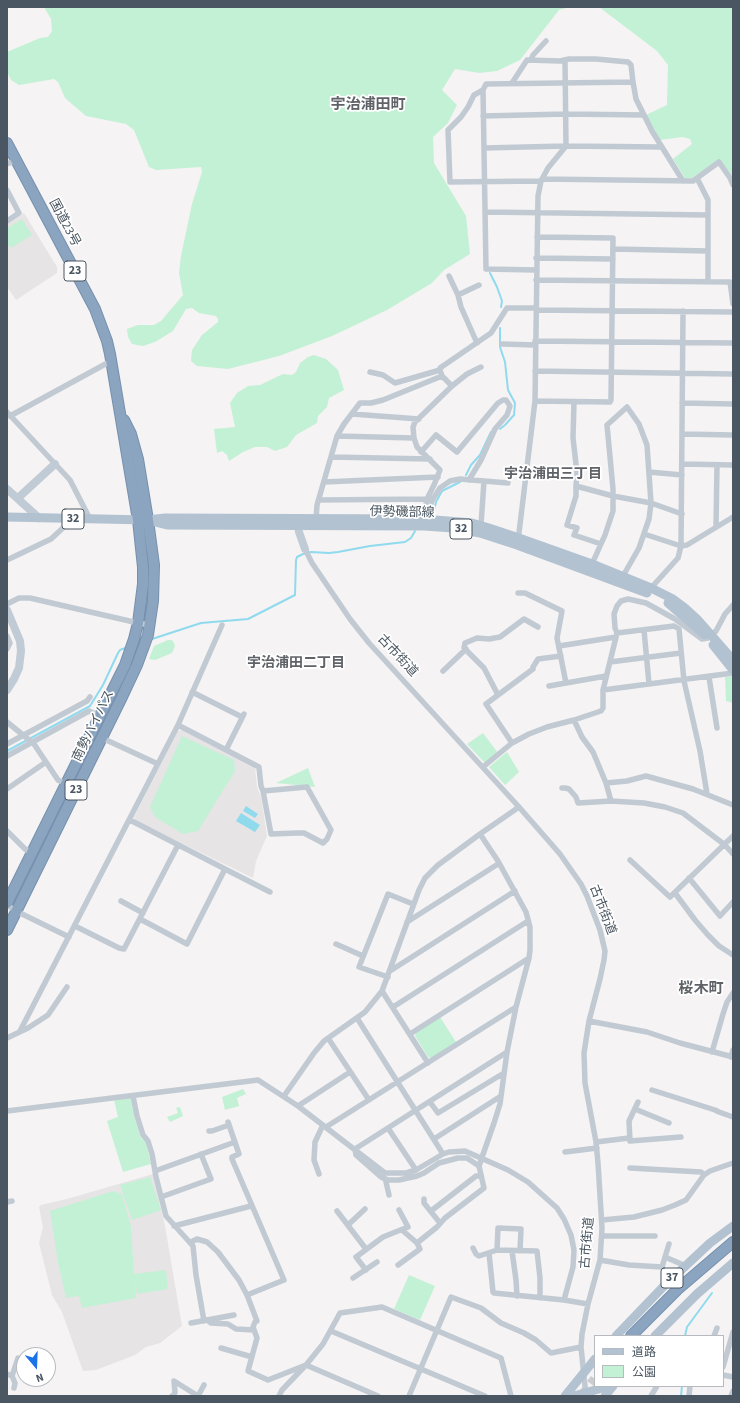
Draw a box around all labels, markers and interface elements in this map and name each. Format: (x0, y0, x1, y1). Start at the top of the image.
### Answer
district label: 宇治浦田町 (331, 97, 405, 115)
street label: 国道23号 (45, 196, 83, 250)
road number: 23 (64, 261, 86, 281)
district label: 宇治浦田三丁目 (504, 467, 602, 483)
street label: 伊勢磯部線 (369, 505, 435, 521)
road number: 32 (62, 509, 84, 529)
road number: 32 (450, 519, 472, 539)
street label: 古市街道 (374, 632, 420, 680)
district label: 宇治浦田二丁目 (247, 656, 345, 672)
street label: 南勢バイパス (70, 688, 118, 764)
road number: 23 (65, 780, 87, 800)
street label: 古市街道 (585, 883, 619, 937)
district label: 桜木町 (679, 981, 723, 999)
street label: 古市街道 (578, 1216, 598, 1270)
road number: 37 (661, 1268, 683, 1288)
legend (594, 1335, 724, 1387)
text: 道路 (632, 1344, 656, 1361)
north arrow (16, 1347, 56, 1387)
text: 公園 (632, 1364, 656, 1381)
text: N (34, 1370, 46, 1386)

